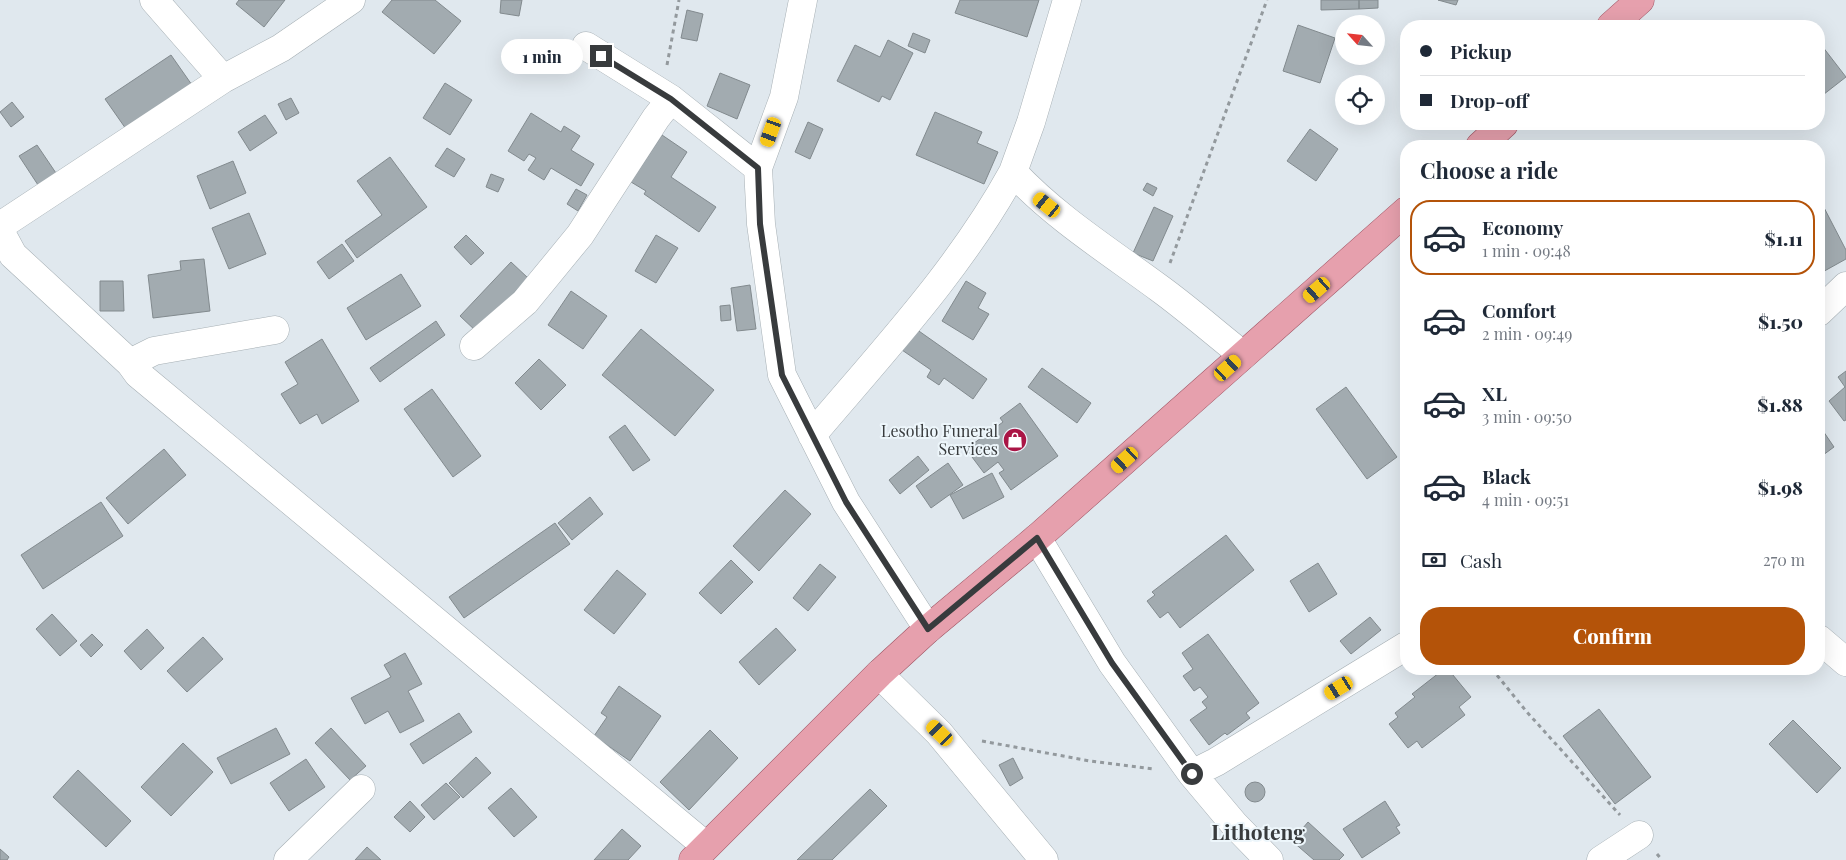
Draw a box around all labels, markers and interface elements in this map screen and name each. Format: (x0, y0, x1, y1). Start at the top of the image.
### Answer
north arrow (1335, 15, 1385, 65)
map controls (1335, 15, 1385, 125)
callout: 1 min (501, 38, 584, 74)
text: Pickup (1450, 38, 1512, 64)
route end (590, 45, 612, 67)
text: 1 min (522, 46, 562, 67)
button: locate (1335, 75, 1385, 125)
text: Drop-off (1450, 87, 1528, 113)
car (758, 115, 783, 149)
text: Choose a ride (1420, 155, 1558, 185)
car (1030, 190, 1063, 220)
text: Economy (1482, 214, 1563, 240)
icon: car (1422, 215, 1467, 260)
text: $1.11 (1764, 225, 1803, 251)
text: 1 min · 09:48 (1482, 240, 1571, 261)
car (1300, 274, 1333, 306)
text: Comfort (1482, 297, 1556, 323)
icon: car (1422, 298, 1467, 343)
text: $1.50 (1758, 308, 1803, 334)
text: 2 min · 09:49 (1482, 323, 1572, 344)
car (1211, 352, 1244, 384)
text: XL (1482, 380, 1507, 406)
icon: car (1422, 381, 1467, 426)
text: $1.88 (1757, 391, 1803, 417)
text: 3 min · 09:50 (1482, 406, 1572, 427)
place label: Lesotho Funeral Services (881, 420, 998, 459)
shop icon: Lesotho Funeral Services (1002, 427, 1028, 453)
car (1108, 444, 1141, 476)
text: Black (1482, 463, 1531, 489)
icon: car (1422, 464, 1467, 509)
text: $1.98 (1758, 474, 1803, 500)
text: 4 min · 09:51 (1482, 489, 1569, 510)
icon: cash (1420, 546, 1448, 574)
text: Cash (1460, 547, 1502, 573)
text: 270 m (1763, 549, 1805, 570)
button: Confirm (1420, 607, 1805, 665)
car (1322, 674, 1355, 702)
car (923, 717, 956, 749)
route start (1181, 763, 1203, 785)
district label: Lithoteng (1211, 817, 1305, 845)

